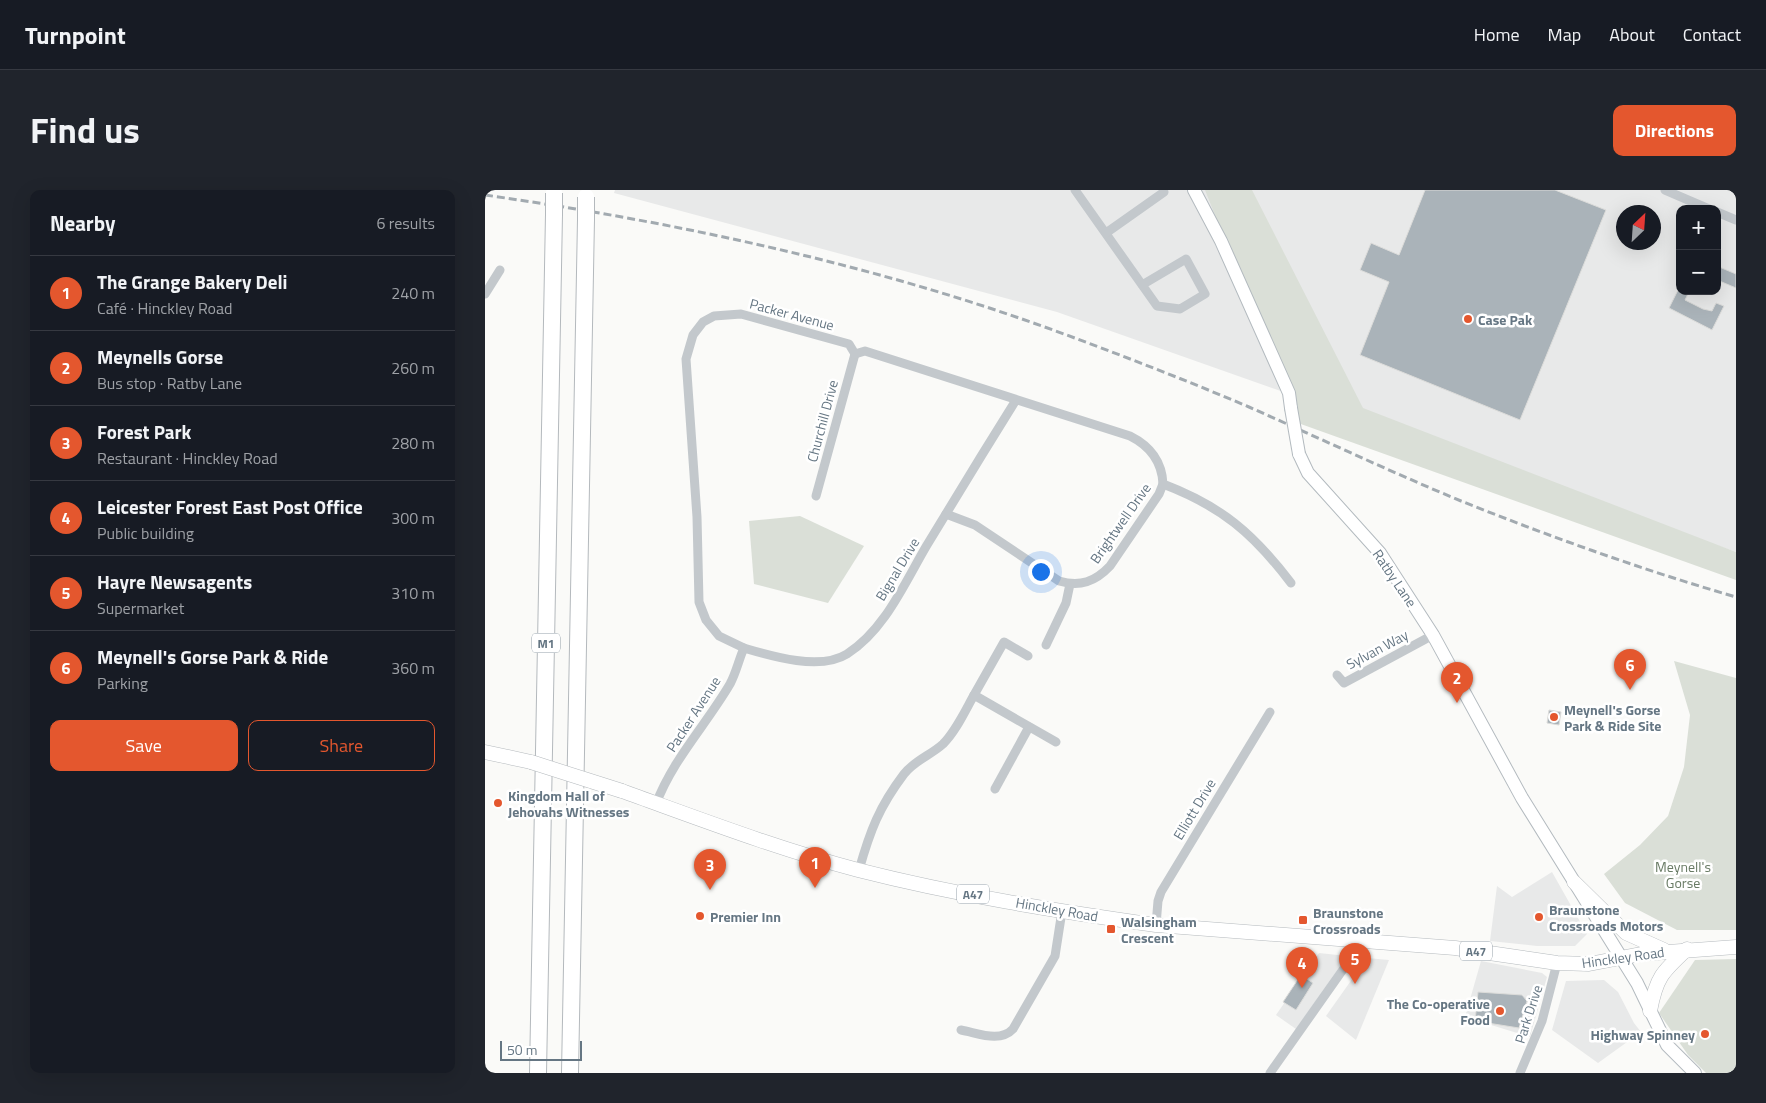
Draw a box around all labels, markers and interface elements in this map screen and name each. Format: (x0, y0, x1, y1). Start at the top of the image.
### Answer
text: Turnpoint (25, 17, 126, 53)
text: Home (1474, 21, 1520, 48)
text: Map (1548, 21, 1581, 48)
text: About (1609, 21, 1655, 48)
text: Contact (1683, 21, 1741, 48)
text: Find us (30, 103, 140, 157)
button: Directions (1613, 105, 1736, 156)
north arrow (1616, 205, 1661, 250)
map controls (1676, 205, 1721, 295)
button: + (1676, 205, 1721, 250)
text: Nearby (50, 207, 115, 239)
text: 6 results (376, 211, 435, 235)
button: − (1676, 250, 1721, 295)
text: The Grange Bakery Deli (97, 267, 287, 296)
text: 1 (62, 281, 70, 305)
text: 240 m (391, 281, 435, 305)
street label: Packer Avenue (747, 293, 837, 335)
text: Café · Hinckley Road (97, 296, 233, 320)
place label: Case Pak (1478, 309, 1533, 330)
marker: Case Pak (1462, 313, 1474, 325)
text: Meynells Gorse (97, 342, 223, 371)
text: 2 (62, 356, 70, 380)
text: 260 m (391, 356, 435, 380)
text: Bus stop · Ratby Lane (97, 371, 242, 395)
street label: Churchill Drive (801, 378, 843, 464)
text: Forest Park (97, 417, 191, 446)
text: 3 (62, 431, 70, 455)
text: 280 m (391, 431, 435, 455)
text: Restaurant · Hinckley Road (97, 446, 278, 470)
street label: Brightwell Drive (1084, 478, 1156, 568)
text: Leicester Forest East Post Office (97, 492, 363, 521)
text: 4 (62, 506, 70, 530)
text: 300 m (391, 506, 435, 530)
text: Public building (97, 521, 194, 545)
street label: Bignal Drive (870, 533, 924, 605)
street label: Ratby Lane (1368, 545, 1422, 611)
your location (1028, 559, 1054, 585)
text: Hayre Newsagents (97, 567, 252, 596)
text: 5 (62, 581, 70, 605)
text: 310 m (391, 581, 435, 605)
text: Supermarket (97, 596, 184, 620)
street label: Sylvan Way (1342, 624, 1412, 674)
road number: M1 (532, 633, 560, 652)
text: Meynell's Gorse Park & Ride (97, 642, 328, 671)
pin: 6 (1614, 649, 1646, 690)
text: 6 (62, 656, 70, 680)
text: 360 m (391, 656, 435, 680)
pin: 2 (1441, 662, 1473, 703)
text: Parking (97, 671, 148, 695)
street label: Packer Avenue (661, 672, 725, 756)
place label: Meynell's Gorse Park & Ride Site (1564, 699, 1661, 736)
marker: Meynell's Gorse Park & Ride Site (1548, 711, 1560, 723)
button: Save (50, 720, 238, 771)
button: Share (248, 720, 435, 771)
street label: Elliott Drive (1167, 774, 1221, 844)
place label: Kingdom Hall of Jehovahs Witnesses (508, 785, 630, 822)
marker: Kingdom Hall of Jehovahs Witnesses (492, 797, 504, 809)
pin: 1 (799, 847, 831, 888)
pin: 3 (694, 849, 726, 890)
park label: Meynell's Gorse (1655, 856, 1711, 893)
road number: A47 (957, 884, 989, 904)
street label: Hinckley Road (1014, 891, 1100, 927)
place label: Braunstone Crossroads Motors (1549, 899, 1664, 936)
place label: Braunstone Crossroads (1313, 902, 1383, 939)
place label: Premier Inn (710, 906, 781, 927)
marker: Premier Inn (694, 910, 706, 922)
place label: Walsingham Crescent (1121, 911, 1197, 948)
marker: Braunstone Crossroads Motors (1533, 911, 1545, 923)
marker: Braunstone Crossroads (1297, 914, 1309, 926)
marker: Walsingham Crescent (1105, 923, 1117, 935)
road number: A47 (1460, 941, 1492, 960)
street label: Hinckley Road (1580, 941, 1666, 973)
pin: 5 (1339, 943, 1371, 984)
pin: 4 (1286, 947, 1318, 988)
street label: Park Drive (1509, 982, 1547, 1046)
place label: The Co-operative Food (1387, 993, 1490, 1030)
marker: The Co-operative Food (1494, 1005, 1506, 1017)
place label: Highway Spinney (1590, 1024, 1695, 1045)
marker: Highway Spinney (1699, 1028, 1711, 1040)
scale bar (500, 1038, 583, 1061)
text: 50 m (507, 1039, 537, 1060)

